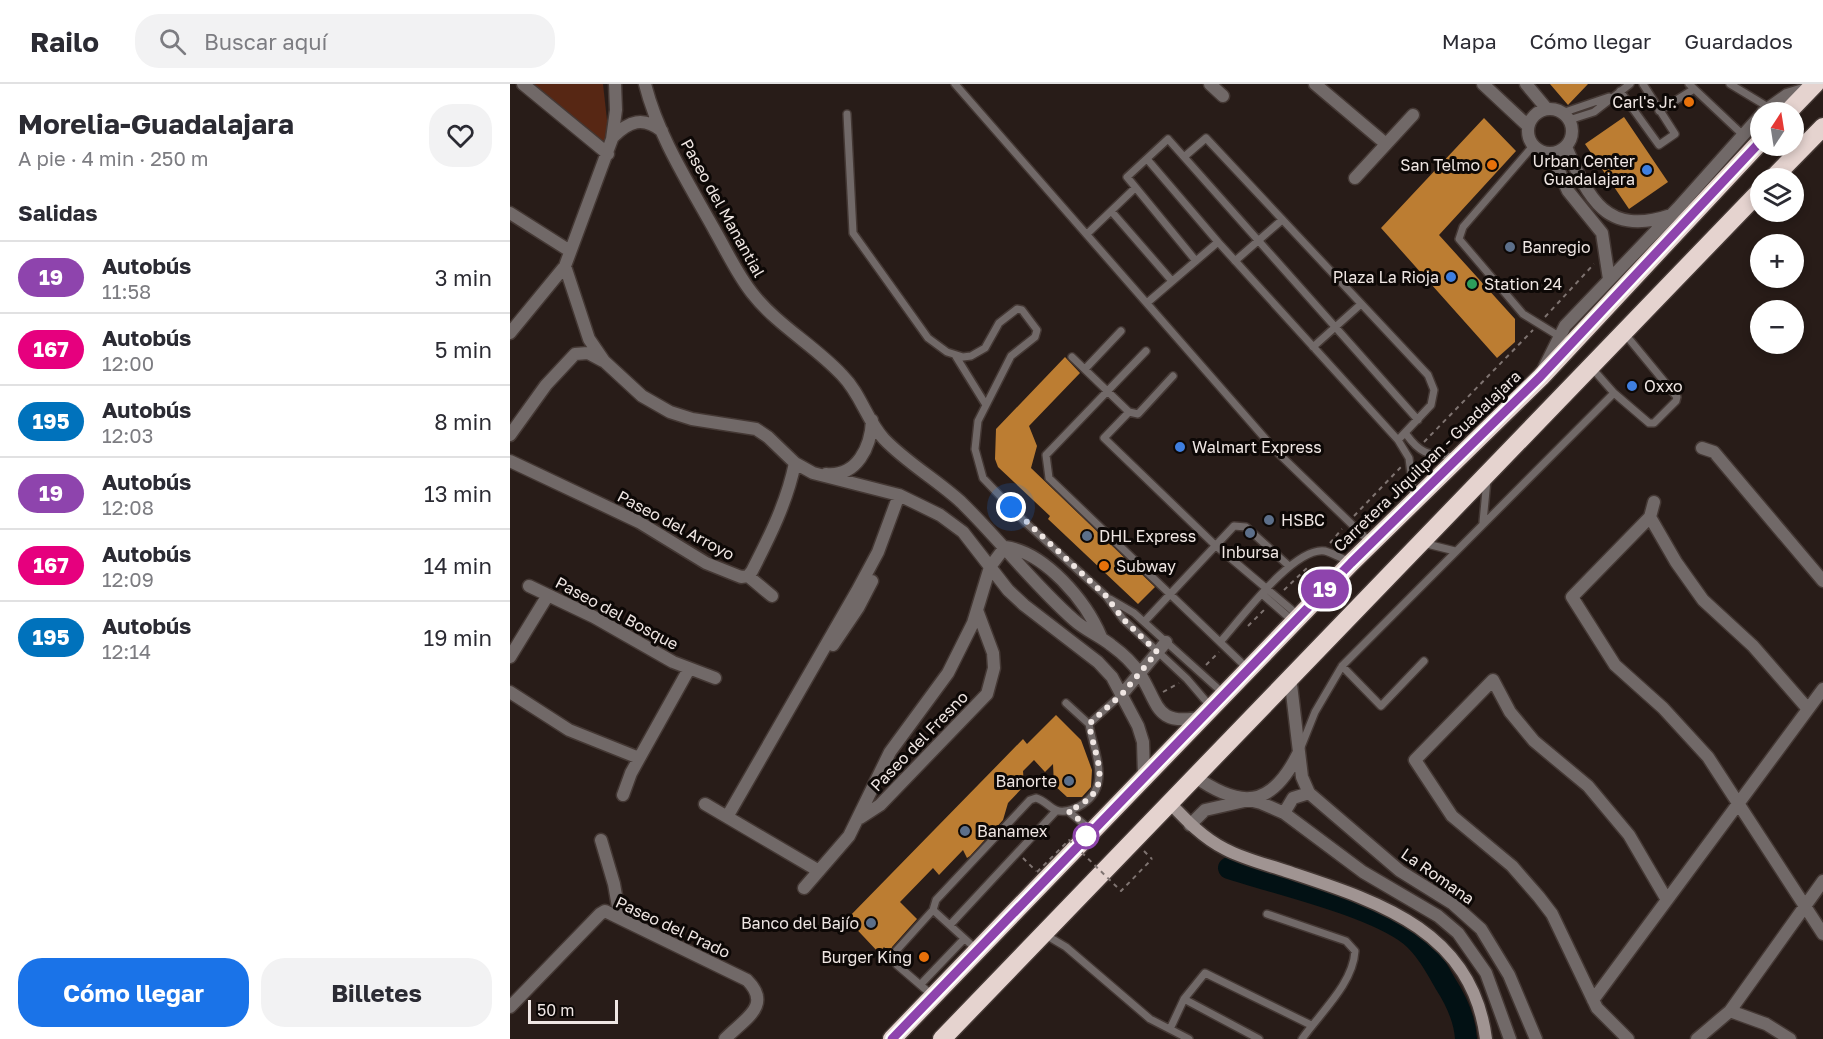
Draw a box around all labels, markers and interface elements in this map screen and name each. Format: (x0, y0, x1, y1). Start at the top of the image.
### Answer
search box (135, 14, 555, 68)
text: Railo (30, 25, 99, 58)
icon: search (156, 25, 189, 58)
text: Buscar aquí (204, 28, 327, 55)
text: Mapa (1442, 28, 1497, 54)
text: Cómo llegar (1530, 28, 1651, 54)
text: Guardados (1684, 28, 1793, 54)
place label: Carl's Jr. (1612, 92, 1677, 112)
marker: Carl's Jr. (1682, 95, 1696, 109)
north arrow (1750, 102, 1804, 156)
map controls (1750, 102, 1804, 354)
button: heart (429, 104, 492, 167)
text: Morelia-Guadalajara (18, 107, 294, 140)
street label: Paseo del Manantial (677, 135, 769, 281)
text: A pie · 4 min · 250 m (18, 146, 209, 170)
place label: Urban Center Guadalajara (1533, 151, 1635, 189)
place label: San Telmo (1400, 155, 1480, 175)
marker: San Telmo (1485, 158, 1499, 172)
marker: Urban Center Guadalajara (1640, 163, 1654, 177)
button: layers (1750, 168, 1804, 222)
text: Salidas (18, 199, 98, 226)
button: + (1750, 234, 1804, 288)
place label: Banregio (1522, 237, 1591, 257)
marker: Banregio (1503, 240, 1517, 254)
text: Autobús (102, 252, 191, 279)
text: 19 (39, 264, 63, 290)
text: 3 min (435, 264, 492, 291)
place label: Plaza La Rioja (1333, 267, 1439, 287)
marker: Plaza La Rioja (1444, 270, 1458, 284)
place label: Station 24 (1484, 274, 1562, 294)
marker: Station 24 (1465, 277, 1479, 291)
text: 11:58 (102, 279, 151, 303)
button: − (1750, 300, 1804, 354)
text: Autobús (102, 324, 191, 351)
text: 167 (33, 336, 69, 362)
text: 5 min (435, 336, 492, 363)
text: 12:00 (102, 351, 154, 375)
street label: Carretera Jiquilpan - Guadalajara (1329, 366, 1525, 556)
place label: Oxxo (1644, 376, 1683, 396)
marker: Oxxo (1625, 379, 1639, 393)
text: Autobús (102, 396, 191, 423)
text: 195 (33, 408, 69, 434)
text: 8 min (434, 408, 492, 435)
text: 12:03 (102, 423, 153, 447)
place label: Walmart Express (1192, 437, 1322, 457)
marker: Walmart Express (1173, 440, 1187, 454)
text: Autobús (102, 468, 191, 495)
text: 19 (39, 480, 63, 506)
text: 13 min (424, 480, 492, 507)
street label: Paseo del Arroyo (614, 486, 738, 564)
your location (996, 492, 1026, 522)
text: 12:08 (102, 495, 154, 519)
place label: HSBC (1281, 510, 1325, 530)
marker: HSBC (1262, 513, 1276, 527)
place label: DHL Express (1099, 526, 1196, 546)
marker: Inbursa (1243, 526, 1257, 540)
marker: DHL Express (1080, 529, 1094, 543)
text: Autobús (102, 540, 191, 567)
place label: Inbursa (1221, 542, 1279, 562)
text: 167 (33, 552, 69, 578)
text: 14 min (424, 552, 492, 579)
place label: Subway (1116, 556, 1176, 576)
marker: Subway (1097, 559, 1111, 573)
text: 12:09 (102, 567, 154, 591)
line badge: 19 (1298, 570, 1352, 608)
street label: Paseo del Bosque (552, 572, 682, 654)
text: 19 (1313, 576, 1337, 602)
text: Autobús (102, 612, 191, 639)
text: 195 (33, 624, 69, 650)
text: 19 min (424, 624, 492, 651)
text: 12:14 (102, 639, 151, 663)
street label: Paseo del Fresno (866, 687, 972, 795)
place label: Banorte (996, 771, 1057, 791)
marker: Banorte (1062, 774, 1076, 788)
place label: Banamex (977, 821, 1048, 841)
unlabelled marker (1073, 823, 1099, 849)
marker: Banamex (958, 824, 972, 838)
street label: La Romana (1398, 844, 1478, 908)
street label: Paseo del Prado (613, 892, 733, 962)
place label: Banco del Bajío (741, 913, 859, 933)
marker: Banco del Bajío (864, 916, 878, 930)
place label: Burger King (821, 947, 912, 967)
marker: Burger King (917, 950, 931, 964)
button: Cómo llegar (18, 958, 249, 1027)
button: Billetes (261, 958, 492, 1027)
scale bar (528, 997, 618, 1024)
text: 50 m (537, 1000, 574, 1020)

